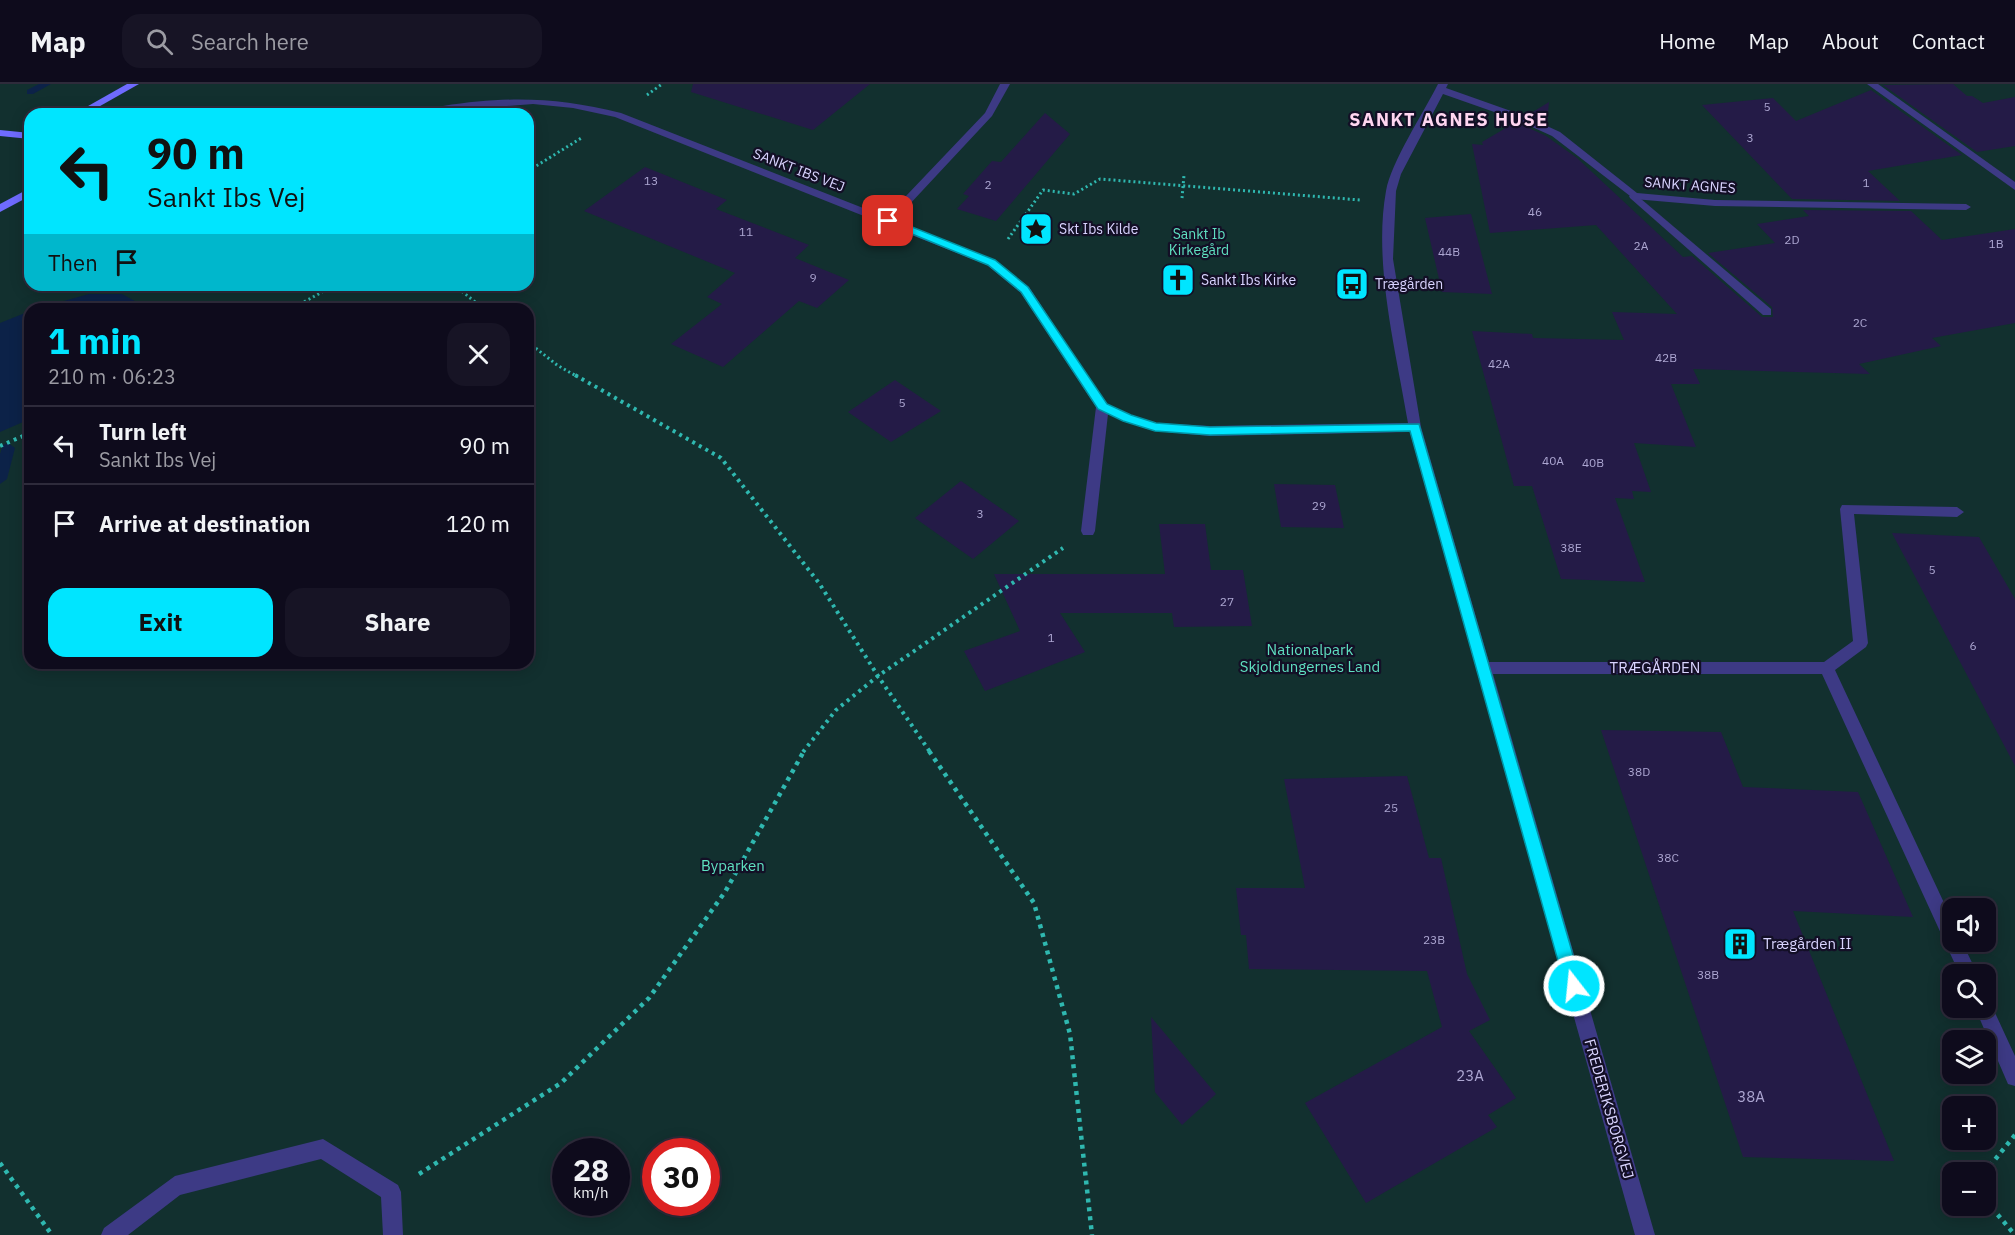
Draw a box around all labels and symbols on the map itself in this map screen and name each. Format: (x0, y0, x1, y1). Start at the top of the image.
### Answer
house number: 5 (1763, 99, 1771, 114)
district label: SANKT AGNES HUSE (1349, 108, 1549, 131)
house number: 3 (1746, 130, 1754, 145)
street label: SANKT IBS VEJ (751, 144, 847, 196)
house number: 13 (644, 173, 658, 188)
street label: SANKT AGNES (1644, 173, 1736, 197)
house number: 1 (1862, 175, 1870, 190)
house number: 2 (984, 177, 992, 192)
pin (862, 195, 913, 246)
house number: 46 (1528, 204, 1542, 219)
place icon: Skt Ibs Kilde (1018, 211, 1054, 247)
place label: Skt Ibs Kilde (1059, 220, 1139, 238)
house number: 11 (739, 224, 753, 239)
park label: Sankt Ib Kirkegård (1169, 225, 1229, 259)
house number: 2D (1784, 232, 1800, 247)
house number: 1B (1988, 236, 2004, 251)
house number: 2A (1634, 238, 1649, 253)
house number: 44B (1438, 244, 1460, 259)
church icon: Sankt Ibs Kirke (1160, 262, 1196, 298)
bus stop icon: Trægården (1334, 266, 1370, 302)
house number: 9 (809, 270, 817, 285)
place label: Sankt Ibs Kirke (1201, 271, 1297, 289)
place label: Trægården (1375, 275, 1443, 293)
house number: 2C (1853, 315, 1868, 330)
house number: 42B (1655, 350, 1677, 365)
house number: 42A (1488, 356, 1510, 371)
house number: 5 (898, 395, 906, 410)
house number: 40A (1542, 453, 1564, 468)
house number: 40B (1582, 455, 1604, 470)
house number: 29 (1312, 498, 1326, 513)
house number: 3 (976, 506, 984, 521)
house number: 38E (1560, 540, 1582, 555)
house number: 5 (1928, 562, 1936, 577)
house number: 27 (1220, 594, 1234, 609)
house number: 1 (1047, 630, 1055, 645)
house number: 6 (1969, 638, 1977, 653)
park label: Nationalpark Skjoldungernes Land (1240, 640, 1380, 676)
street label: TRÆGÅRDEN (1610, 658, 1700, 677)
house number: 38D (1628, 764, 1650, 779)
house number: 25 (1384, 800, 1398, 815)
house number: 38C (1657, 850, 1679, 865)
park label: Byparken (701, 856, 765, 875)
building icon: Trægården II (1722, 926, 1758, 962)
house number: 23B (1423, 932, 1445, 947)
place label: Trægården II (1763, 934, 1852, 953)
position arrow (1542, 954, 1606, 1018)
house number: 38B (1697, 967, 1719, 982)
street label: FREDERIKSBORGVEJ (1580, 1037, 1639, 1181)
house number: 23A (1456, 1066, 1484, 1085)
house number: 38A (1737, 1087, 1765, 1106)
speed limit sign: 30 (642, 1138, 720, 1216)

